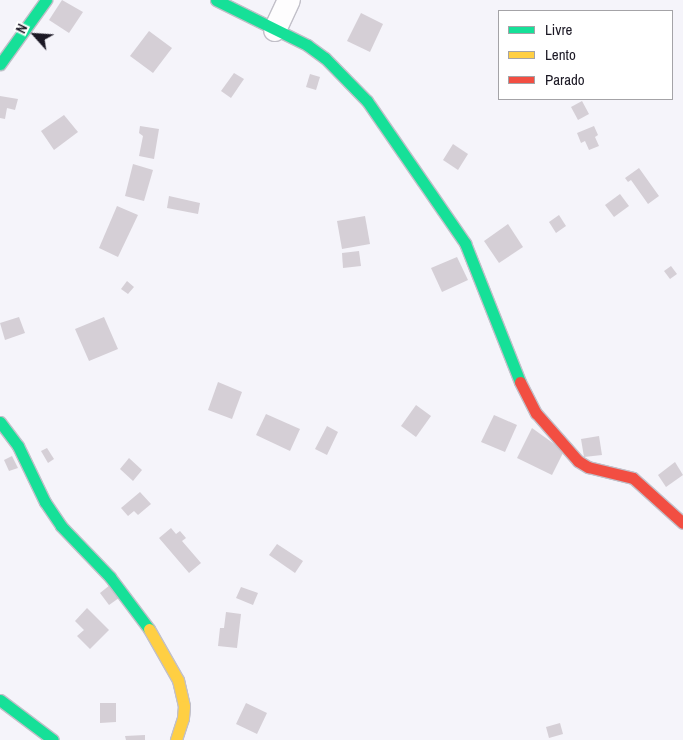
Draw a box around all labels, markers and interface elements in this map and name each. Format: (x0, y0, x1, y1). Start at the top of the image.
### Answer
north arrow (10, 10, 60, 60)
legend (498, 10, 673, 100)
text: Livre (545, 19, 572, 40)
text: N (12, 21, 31, 36)
text: Lento (545, 44, 576, 65)
text: Parado (545, 69, 585, 90)

